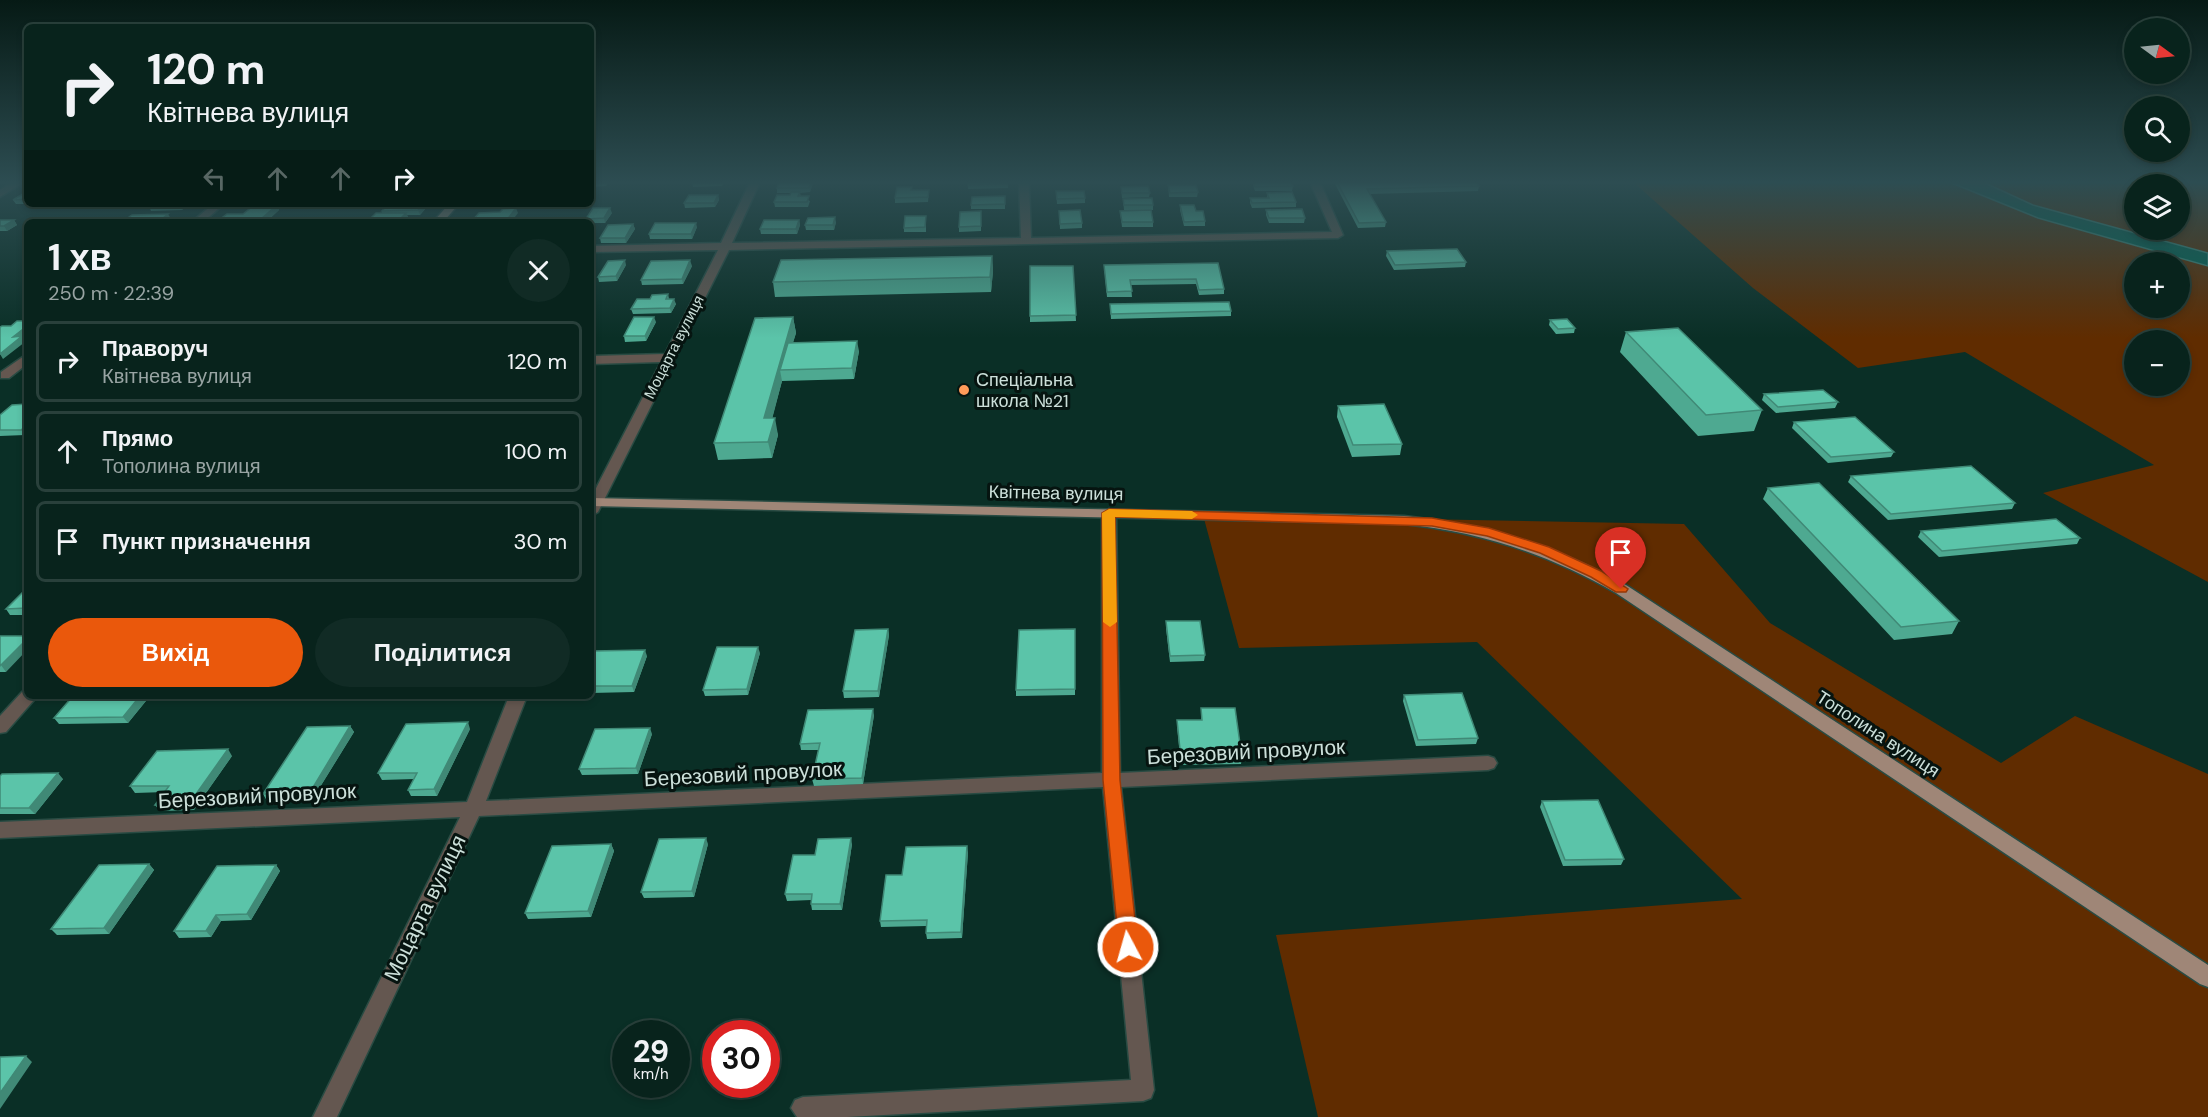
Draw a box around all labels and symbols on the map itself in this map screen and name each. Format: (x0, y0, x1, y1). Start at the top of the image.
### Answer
north arrow (2124, 18, 2190, 84)
street label: Моцарта вулиця (639, 292, 709, 402)
place label: Спеціальна школа №21 (976, 368, 1074, 413)
marker: Спеціальна школа №21 (957, 383, 971, 397)
street label: Квітнева вулиця (988, 480, 1124, 506)
pin (1595, 527, 1646, 589)
street label: Тополина вулиця (1812, 685, 1944, 783)
street label: Березовий провулок (1146, 733, 1347, 771)
street label: Березовий провулок (643, 755, 844, 793)
street label: Березовий провулок (157, 777, 358, 815)
street label: Моцарта вулиця (378, 830, 472, 986)
position arrow (1096, 915, 1160, 979)
speed limit sign: 30 (702, 1020, 780, 1098)

